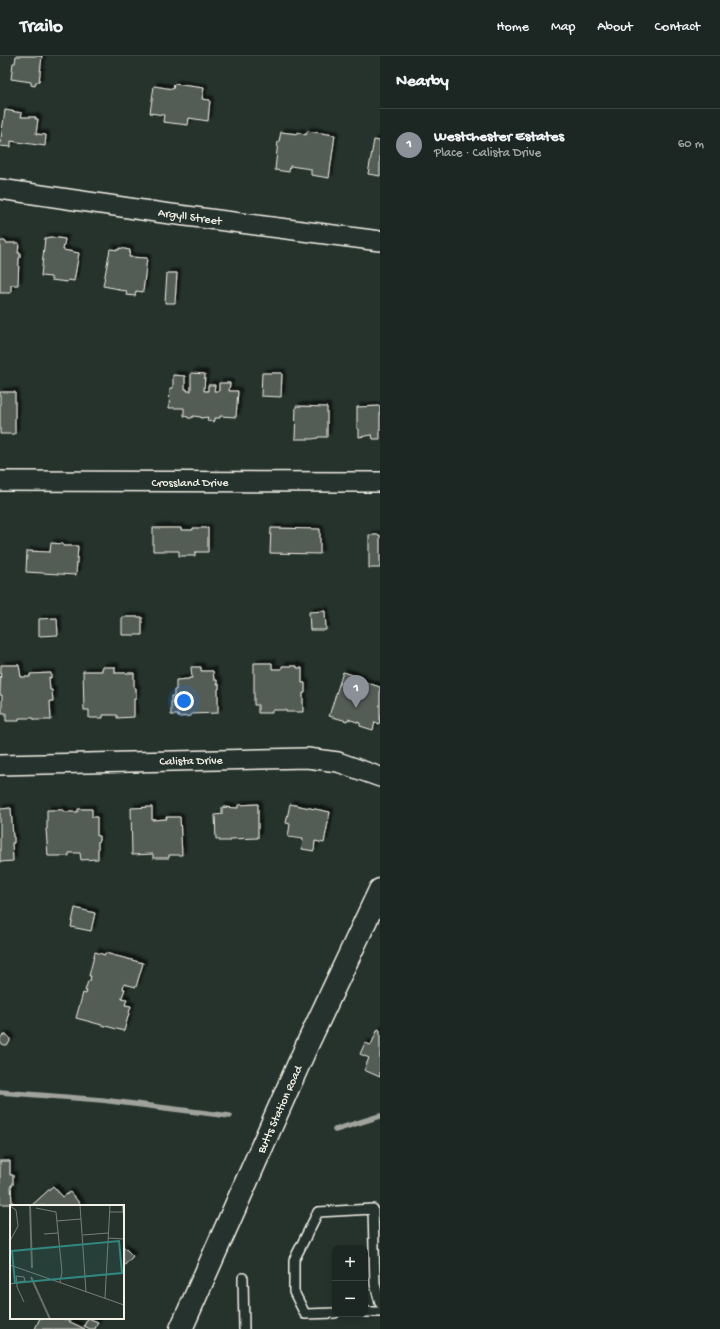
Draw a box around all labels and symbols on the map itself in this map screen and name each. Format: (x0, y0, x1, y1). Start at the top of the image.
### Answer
street label: Argyll Street (157, 207, 224, 230)
street label: Crossland Drive (152, 477, 229, 491)
pin: 1 (343, 675, 369, 708)
your location (174, 691, 194, 711)
street label: Calista Drive (159, 754, 224, 770)
street label: Butts Station Road (255, 1063, 307, 1157)
inset map (10, 1205, 124, 1319)

